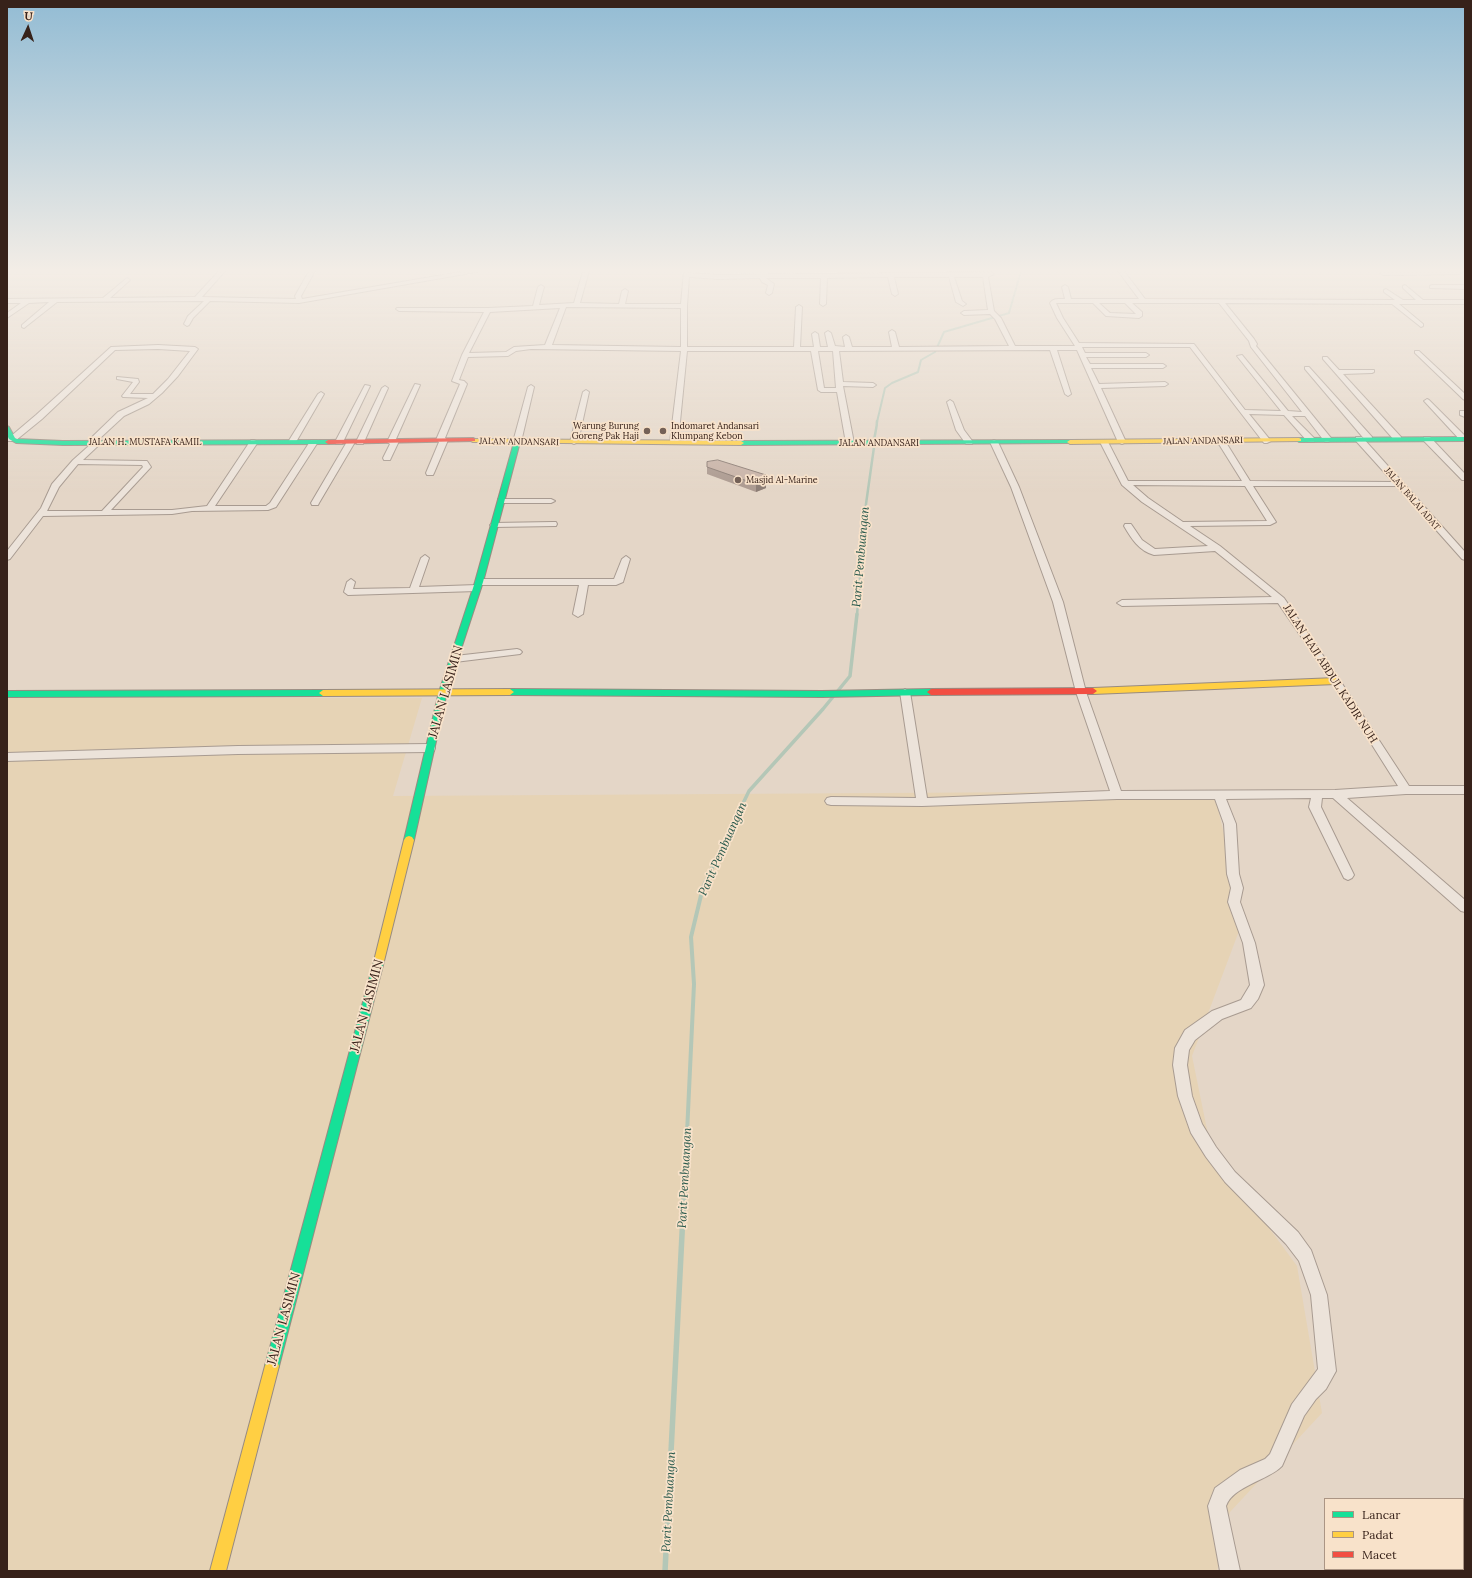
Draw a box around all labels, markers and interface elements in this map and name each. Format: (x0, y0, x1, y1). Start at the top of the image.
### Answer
north arrow (8, 8, 48, 48)
text: U (24, 9, 33, 23)
place label: Warung Burung Goreng Pak Haji (572, 421, 639, 442)
place label: Indomaret Andansari Klumpang Kebon (671, 421, 759, 442)
marker: Warung Burung Goreng Pak Haji (642, 426, 652, 436)
marker: Indomaret Andansari Klumpang Kebon (658, 426, 668, 436)
street label: JALAN ANDANSARI (1163, 435, 1243, 447)
street label: JALAN ANDANSARI (479, 436, 559, 448)
street label: JALAN H. MUSTAFA KAMIL (89, 437, 201, 447)
street label: JALAN ANDANSARI (839, 438, 919, 448)
street label: JALAN BALAI ADAT (1382, 465, 1442, 533)
marker: Masjid Al-Marine (733, 475, 743, 485)
place label: Masjid Al-Marine (746, 475, 818, 485)
water label: Parit Pembuangan (849, 506, 873, 608)
street label: JALAN HAJI ABDUL KADIR NUH (1280, 602, 1380, 746)
street label: JALAN LASIMIN (425, 644, 467, 740)
water label: Parit Pembuangan (696, 800, 750, 898)
street label: JALAN LASIMIN (347, 958, 387, 1054)
water label: Parit Pembuangan (675, 1127, 695, 1229)
street label: JALAN LASIMIN (264, 1271, 304, 1367)
water label: Parit Pembuangan (659, 1451, 679, 1553)
legend (1324, 1498, 1464, 1570)
text: Lancar (1362, 1507, 1400, 1522)
text: Padat (1362, 1527, 1393, 1542)
text: Macet (1362, 1547, 1397, 1562)

